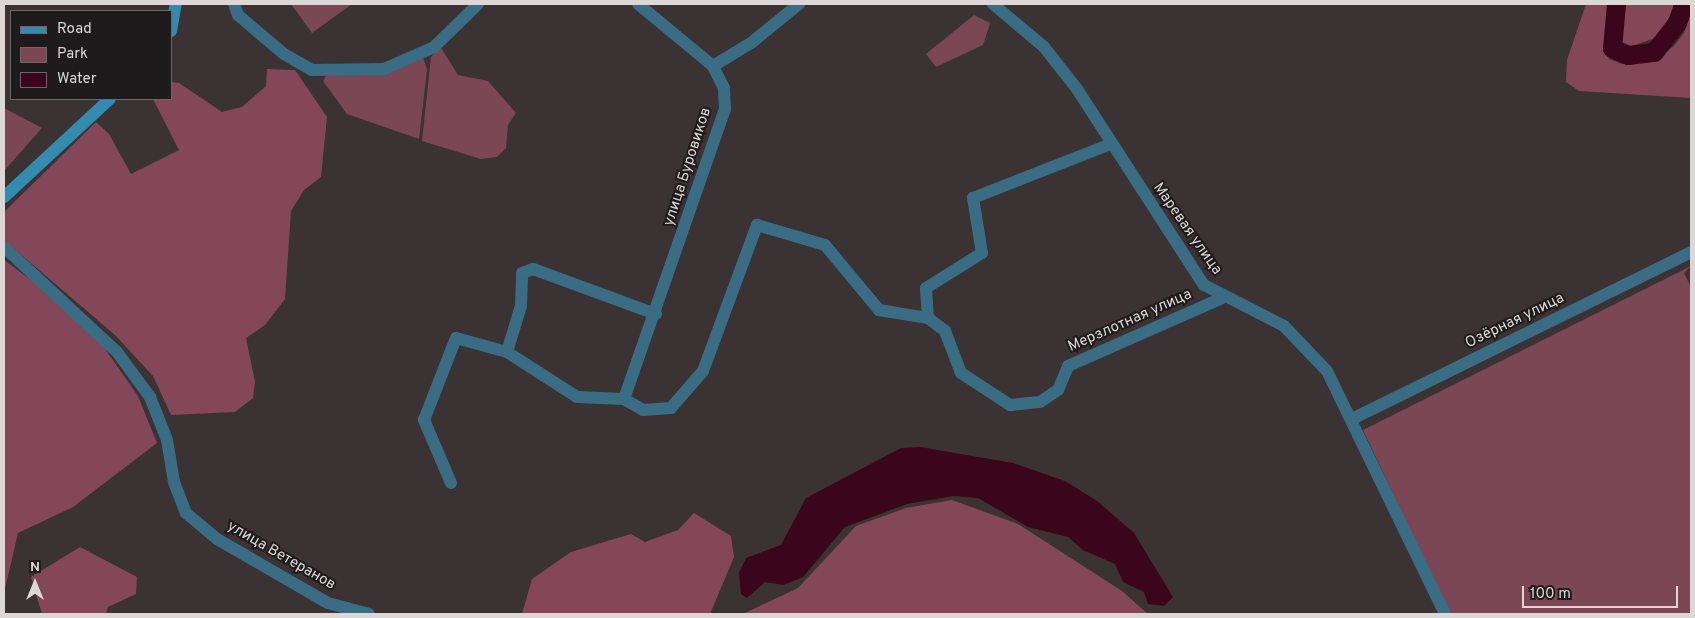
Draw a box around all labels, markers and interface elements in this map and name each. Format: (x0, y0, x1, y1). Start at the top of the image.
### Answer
legend (10, 10, 172, 100)
text: Road (57, 20, 92, 39)
text: Park (57, 45, 88, 64)
text: Water (57, 70, 96, 89)
street label: улица Буровиков (660, 105, 716, 229)
street label: Маревая улица (1149, 180, 1225, 278)
street label: Мерзлотная улица (1065, 286, 1195, 356)
street label: Озёрная улица (1463, 289, 1567, 353)
street label: улица Ветеранов (224, 518, 338, 594)
north arrow (10, 558, 60, 608)
text: N (30, 559, 40, 576)
scale bar (1525, 576, 1681, 608)
text: 100 m (1530, 585, 1571, 604)

